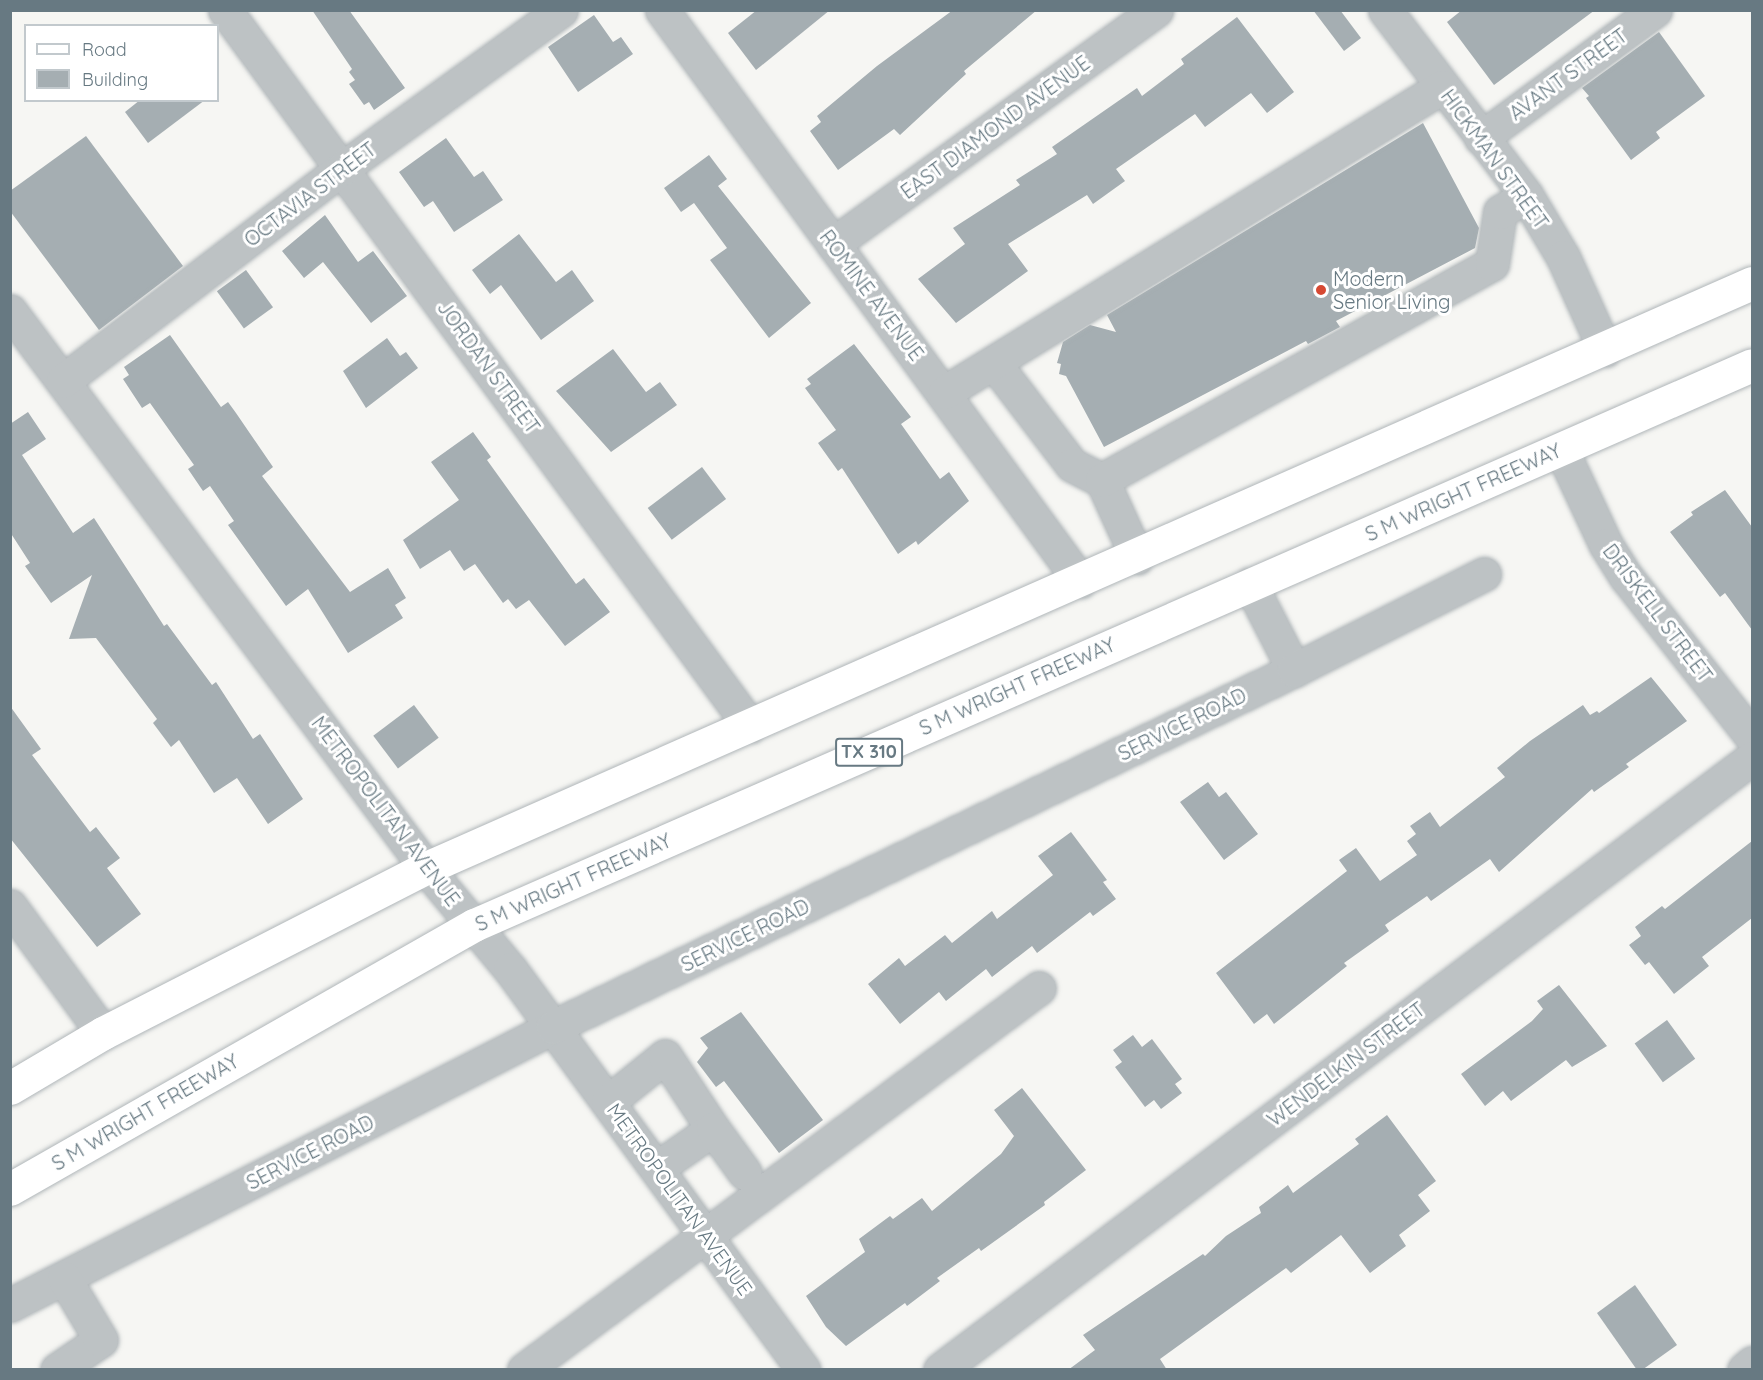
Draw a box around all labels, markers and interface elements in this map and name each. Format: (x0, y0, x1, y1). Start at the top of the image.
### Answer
street label: AVANT STREET (1504, 23, 1632, 125)
legend (24, 24, 219, 102)
text: Road (82, 38, 127, 61)
street label: EAST DIAMOND AVENUE (896, 50, 1094, 204)
text: Building (82, 68, 148, 91)
street label: HICKMAN STREET (1436, 84, 1554, 234)
street label: OCTAVIA STREET (239, 137, 381, 251)
street label: ROMINE AVENUE (815, 225, 929, 365)
place label: Modern Senior Living (1333, 266, 1450, 313)
marker: Modern Senior Living (1314, 283, 1328, 297)
street label: JORDAN STREET (433, 296, 545, 438)
street label: S M WRIGHT FREEWAY (1361, 438, 1565, 546)
street label: DRISKELL STREET (1598, 539, 1718, 687)
street label: S M WRIGHT FREEWAY (915, 632, 1119, 740)
street label: SERVICE ROAD (1114, 683, 1250, 765)
street label: METROPOLITAN AVENUE (307, 711, 465, 911)
road number: TX 310 (834, 737, 904, 767)
street label: S M WRIGHT FREEWAY (471, 828, 675, 936)
street label: SERVICE ROAD (677, 894, 813, 976)
street label: WENDELKIN STREET (1262, 997, 1430, 1131)
street label: S M WRIGHT FREEWAY (47, 1049, 243, 1175)
street label: METROPOLITAN AVENUE (602, 1098, 758, 1300)
street label: SERVICE ROAD (242, 1110, 378, 1194)

